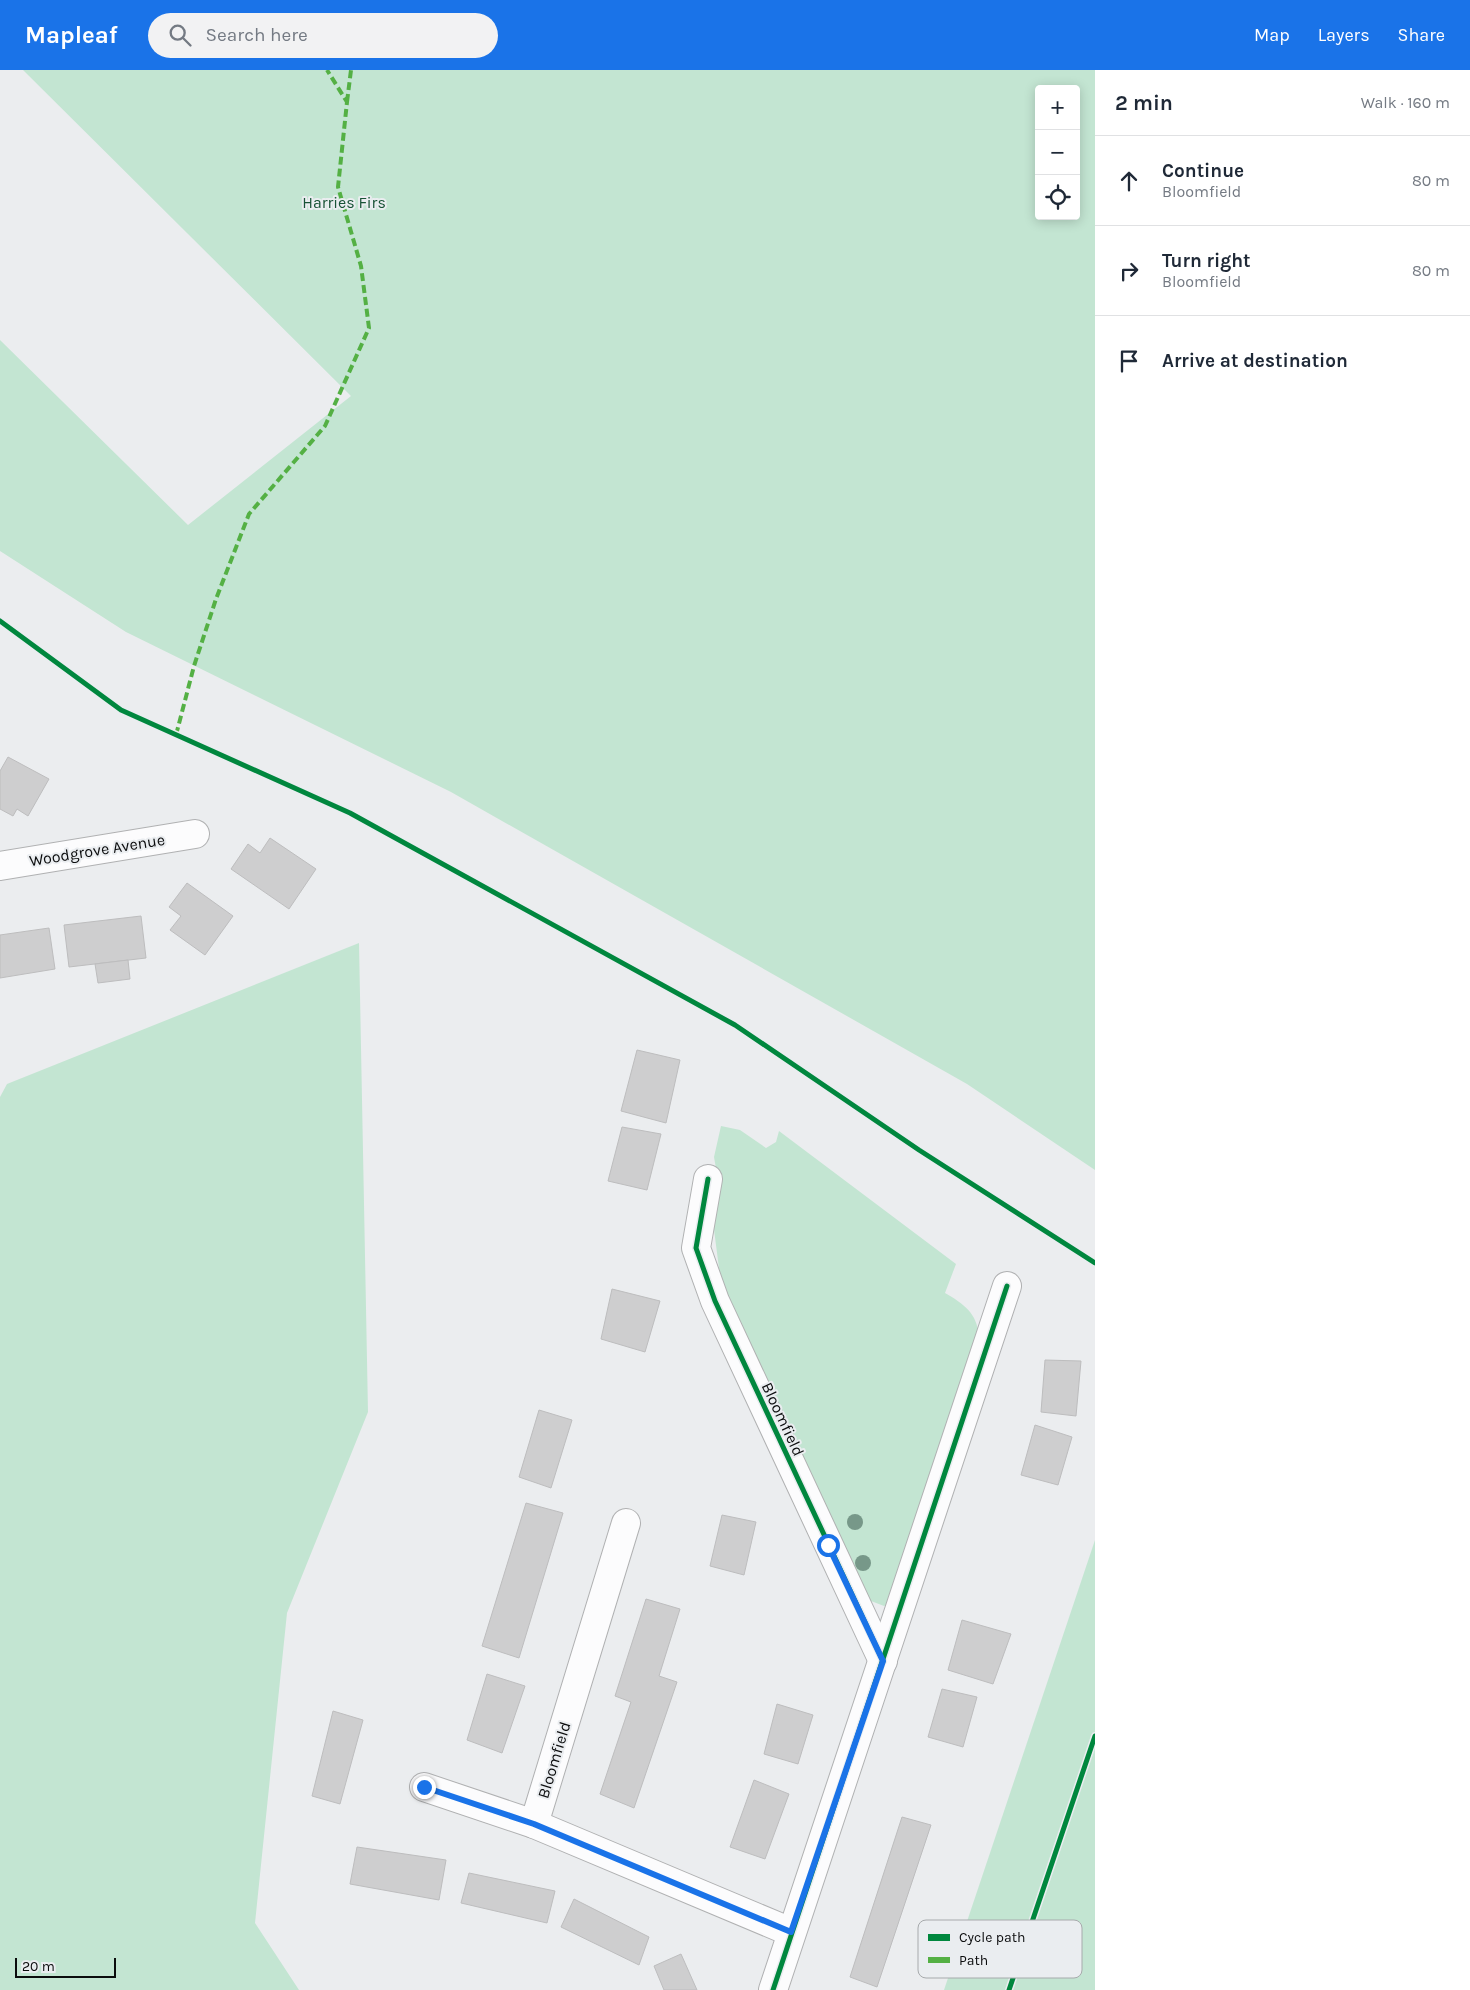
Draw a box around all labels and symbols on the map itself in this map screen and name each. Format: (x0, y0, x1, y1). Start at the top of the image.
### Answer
park label: Harries Firs (302, 193, 386, 212)
street label: Woodgrove Avenue (28, 830, 166, 870)
street label: Bloomfield (758, 1379, 808, 1459)
route start (817, 1534, 840, 1557)
street label: Bloomfield (533, 1719, 575, 1801)
route end (413, 1776, 436, 1799)
legend (918, 1920, 1082, 1978)
text: Cycle path (959, 1929, 1025, 1946)
text: Path (959, 1952, 988, 1969)
scale bar (15, 1955, 116, 1978)

